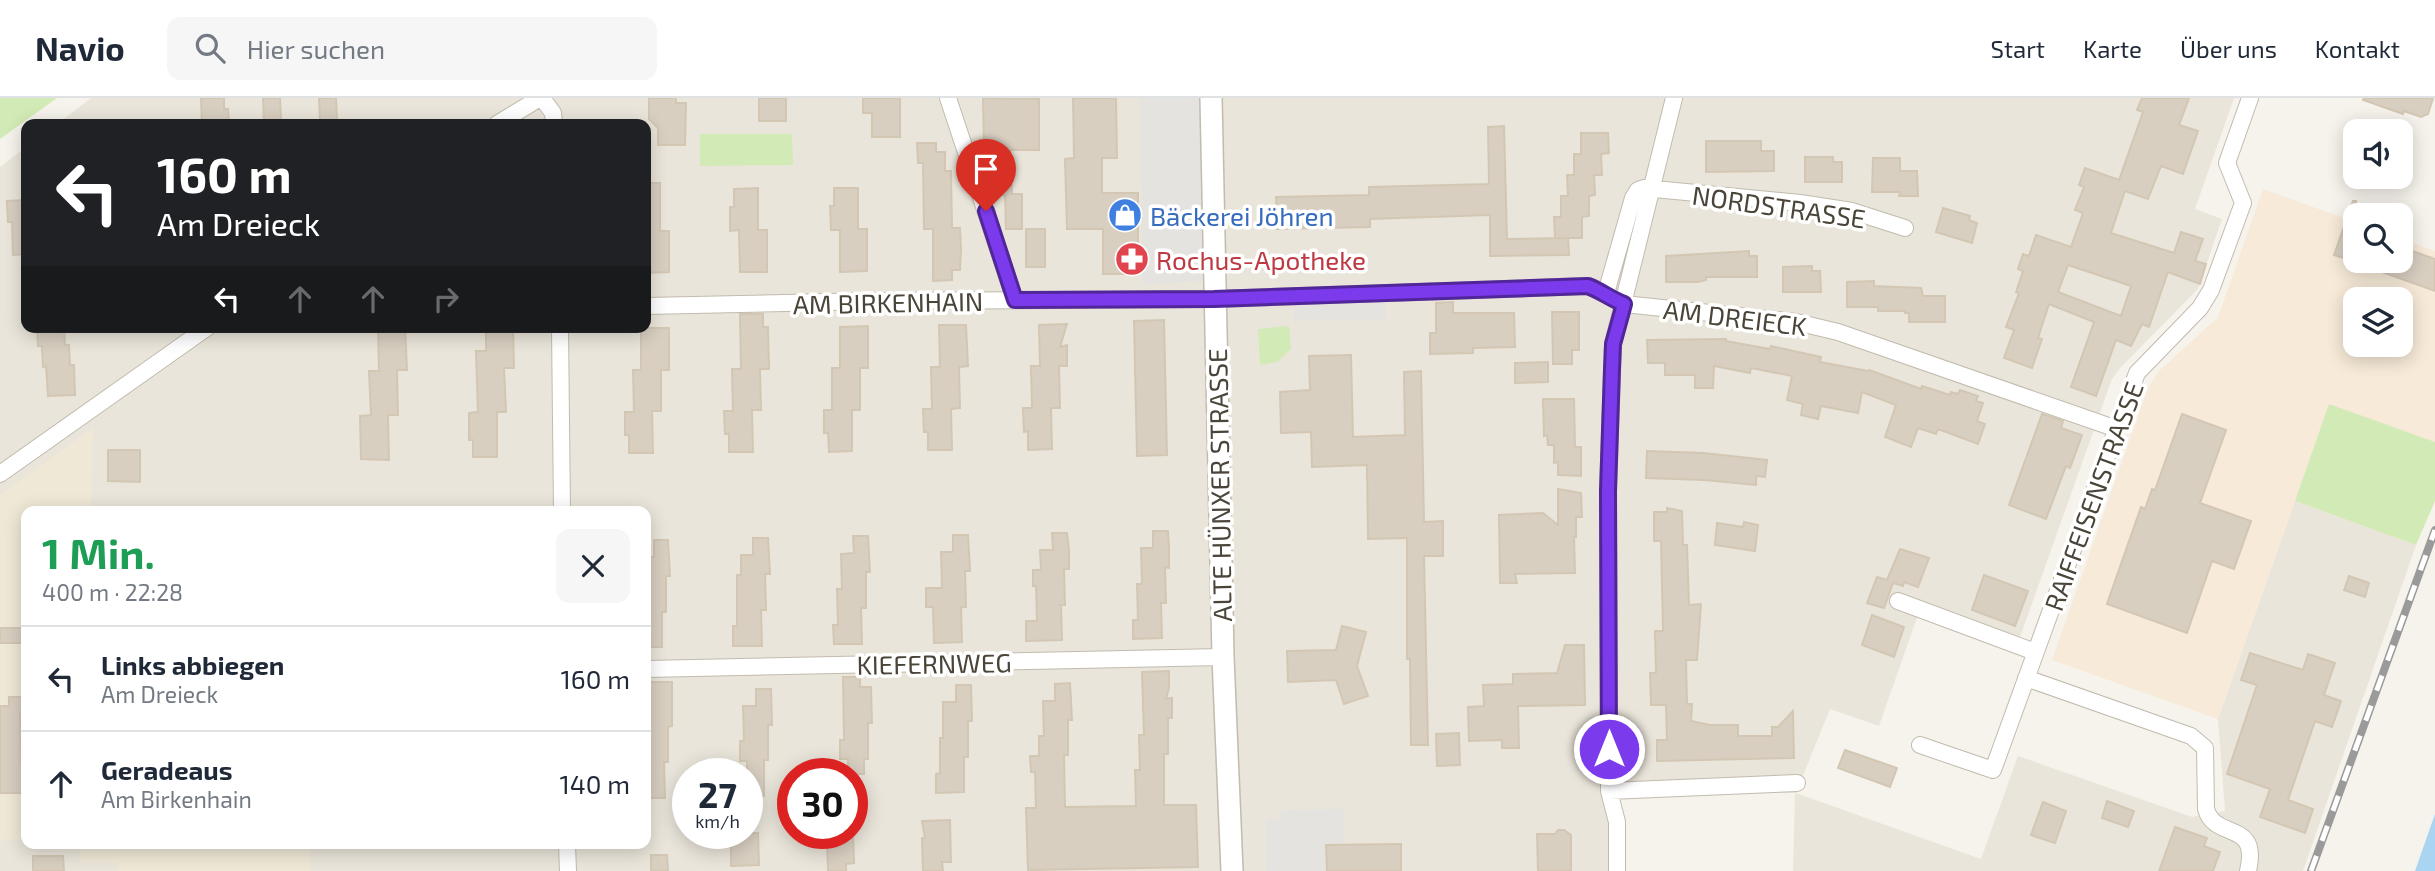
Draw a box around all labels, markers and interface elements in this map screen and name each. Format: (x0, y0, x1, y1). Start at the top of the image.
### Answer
search box (167, 17, 657, 80)
text: Navio (35, 28, 125, 68)
icon: search (191, 29, 229, 67)
text: Hier suchen (247, 33, 385, 64)
text: Start (1991, 34, 2045, 63)
text: Karte (2083, 34, 2142, 63)
text: Über uns (2180, 34, 2277, 63)
text: Kontakt (2315, 34, 2400, 63)
map controls (2343, 119, 2413, 357)
button: sound (2343, 119, 2413, 189)
pin (956, 139, 1016, 211)
text: 160 m (157, 144, 292, 203)
icon: left (42, 147, 133, 238)
icon: arrive (967, 150, 1005, 188)
street label: NORDSTRASSE (1690, 178, 1868, 234)
shop icon: Bäckerei Jöhren (1106, 196, 1144, 234)
place label: Bäckerei Jöhren (1150, 200, 1334, 231)
button: search (2343, 203, 2413, 273)
text: Am Dreieck (157, 204, 320, 242)
pharmacy icon: Rochus-Apotheke (1113, 240, 1151, 278)
place label: Rochus-Apotheke (1156, 244, 1366, 275)
icon: left (208, 280, 246, 318)
icon: ahead (281, 280, 319, 318)
icon: ahead (354, 280, 392, 318)
icon: right (427, 280, 465, 318)
street label: AM BIRKENHAIN (792, 285, 984, 319)
button: layers (2343, 287, 2413, 357)
street label: AM DREIECK (1662, 293, 1808, 341)
street label: ALTE HÜNXER STRASSE (1201, 348, 1237, 622)
street label: RAIFFEISENSTRASSE (2037, 377, 2149, 615)
text: 1 Min. (42, 527, 155, 577)
button: close (556, 529, 630, 603)
text: 400 m · 22:28 (42, 578, 183, 606)
street label: KIEFERNWEG (856, 646, 1012, 680)
text: Links abbiegen (101, 649, 285, 680)
icon: left (42, 660, 80, 698)
text: 160 m (561, 663, 630, 694)
text: Am Dreieck (101, 680, 218, 708)
position arrow (1572, 712, 1646, 786)
text: Geradeaus (101, 754, 233, 785)
speed limit sign: 30 (777, 758, 868, 849)
icon: ahead (42, 765, 80, 803)
text: 140 m (559, 768, 630, 799)
text: 27 (698, 773, 737, 815)
text: Am Birkenhain (101, 785, 252, 813)
text: km/h (695, 810, 740, 832)

